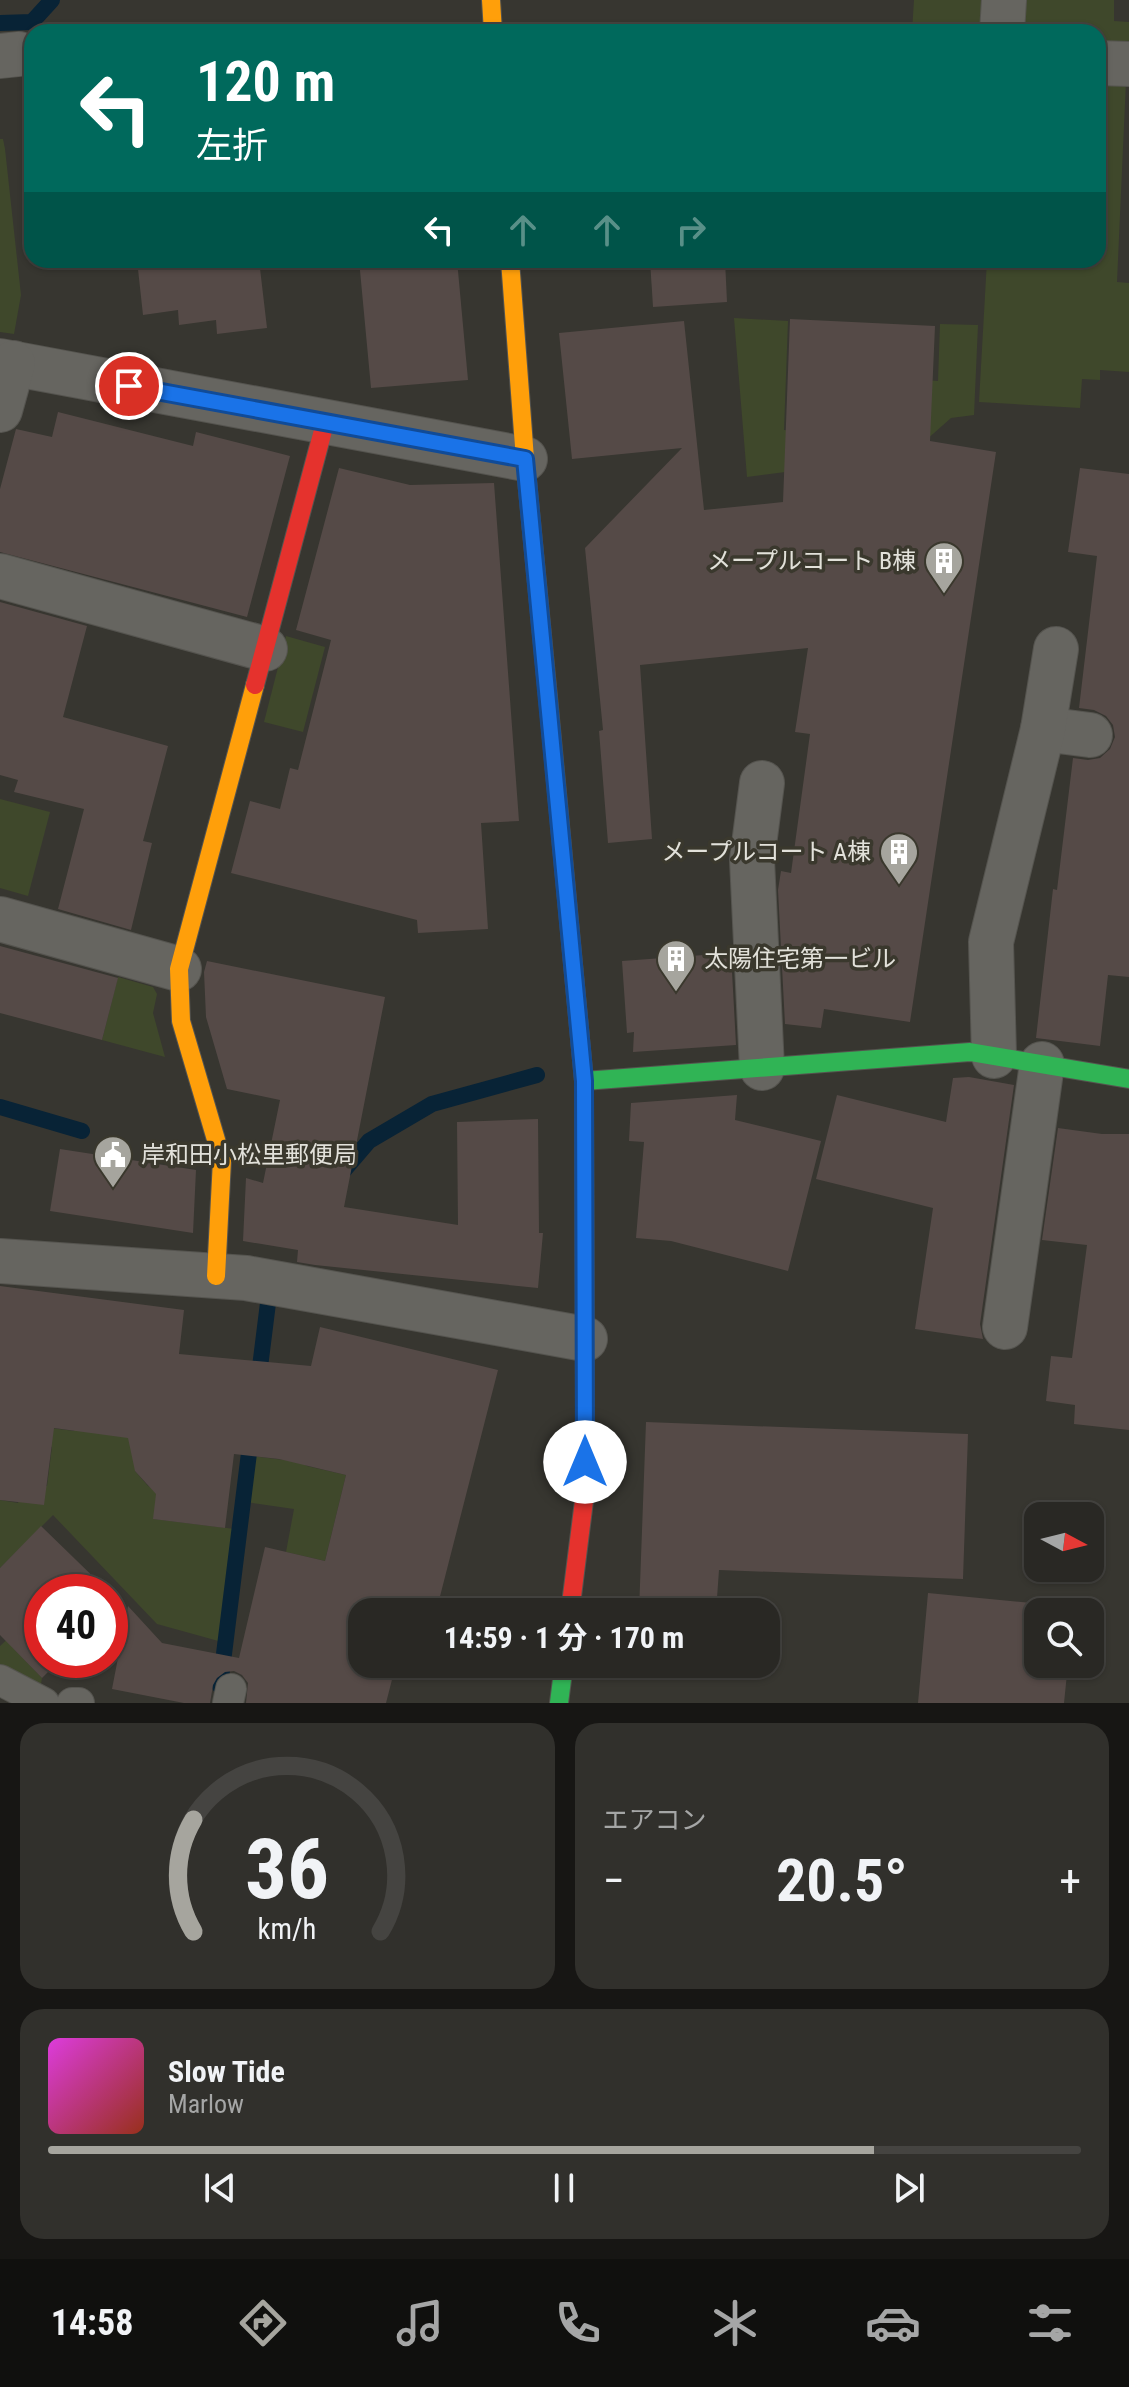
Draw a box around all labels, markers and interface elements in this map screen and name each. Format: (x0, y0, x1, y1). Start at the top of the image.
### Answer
text: 120 m (196, 49, 335, 115)
icon: left (64, 56, 168, 160)
text: 左折 (196, 125, 268, 167)
icon: left (417, 208, 461, 252)
icon: ahead (501, 208, 545, 252)
icon: ahead (585, 208, 629, 252)
icon: right (669, 208, 713, 252)
pin (95, 352, 163, 420)
icon: arrive (107, 364, 151, 408)
building icon: メープルコート B棟 (923, 540, 965, 595)
place label: メープルコート B棟 (707, 547, 916, 575)
building icon: メープルコート A棟 (878, 831, 920, 886)
place label: メープルコート A棟 (662, 838, 871, 866)
building icon: 太陽住宅第一ビル (655, 938, 697, 993)
place label: 太陽住宅第一ビル (704, 945, 896, 973)
public building icon: 岸和田小松里郵便局 (92, 1134, 134, 1189)
place label: 岸和田小松里郵便局 (141, 1141, 357, 1169)
position arrow (543, 1420, 627, 1504)
north arrow (1024, 1502, 1104, 1582)
map controls (1024, 1502, 1104, 1678)
speed limit sign: 40 (24, 1574, 128, 1678)
button: search (1024, 1598, 1104, 1678)
text: 14:59 · 1 分 · 170 m (444, 1620, 684, 1655)
text: エアコン (603, 1805, 707, 1835)
text: 36 (245, 1821, 329, 1918)
text: 20.5° (776, 1845, 908, 1916)
text: − (603, 1855, 625, 1907)
text: + (1059, 1855, 1081, 1907)
text: km/h (258, 1912, 317, 1946)
text: Slow Tide (168, 2054, 285, 2089)
text: Marlow (168, 2089, 244, 2119)
icon: previous (198, 2166, 242, 2210)
icon: pause (542, 2166, 586, 2210)
icon: next (887, 2166, 931, 2210)
icon: directions (235, 2295, 291, 2351)
icon: music (392, 2295, 448, 2351)
icon: phone (550, 2295, 606, 2351)
icon: climate (707, 2295, 763, 2351)
icon: car (865, 2295, 921, 2351)
icon: filters (1022, 2295, 1078, 2351)
text: 14:58 (51, 2302, 133, 2344)

